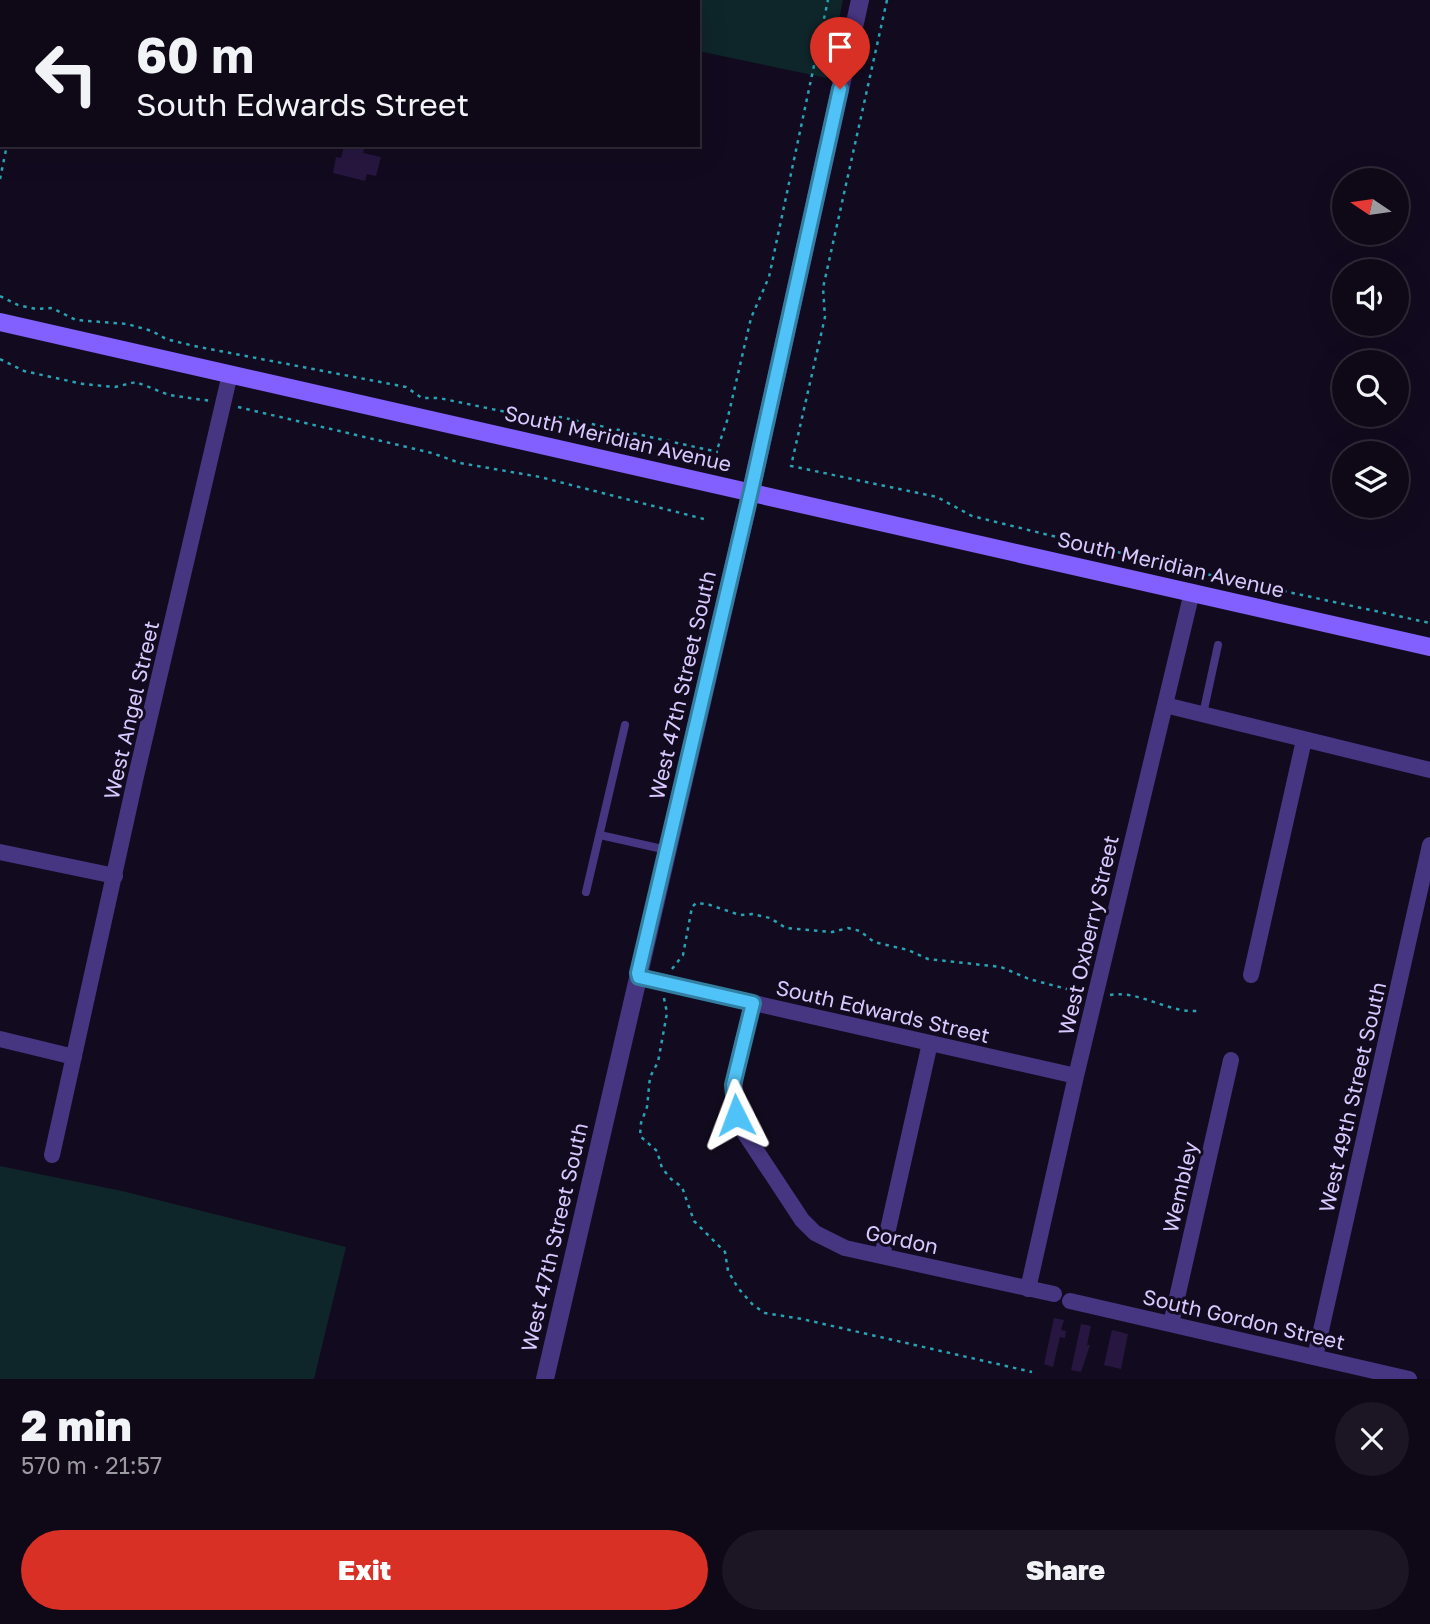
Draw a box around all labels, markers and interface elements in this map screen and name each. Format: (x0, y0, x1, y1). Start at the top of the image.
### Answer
pin (810, 17, 870, 89)
text: 60 m (136, 25, 254, 84)
icon: left (21, 28, 112, 119)
icon: arrive (821, 28, 859, 66)
text: South Edwards Street (136, 85, 469, 123)
north arrow (1332, 168, 1409, 245)
map controls (1332, 168, 1409, 518)
button: sound (1332, 259, 1409, 336)
button: search (1332, 350, 1409, 427)
street label: South Meridian Avenue (502, 399, 734, 477)
button: layers (1332, 441, 1409, 518)
street label: South Meridian Avenue (1055, 525, 1287, 603)
street label: West 47th Street South (643, 568, 721, 802)
street label: West Angel Street (98, 618, 164, 802)
street label: West Oxberry Street (1052, 832, 1124, 1038)
street label: South Edwards Street (774, 974, 992, 1048)
street label: West 49th Street South (1313, 979, 1391, 1215)
position arrow (699, 1078, 773, 1152)
street label: West 47th Street South (515, 1120, 593, 1354)
street label: Wembley (1157, 1139, 1203, 1235)
street label: Gordon (863, 1219, 941, 1259)
street label: South Gordon Street (1140, 1283, 1348, 1355)
text: 2 min (21, 1400, 132, 1450)
button: close (1335, 1402, 1409, 1476)
text: 570 m · 21:57 (21, 1451, 162, 1479)
button: Exit (21, 1530, 708, 1610)
button: Share (722, 1530, 1409, 1610)

